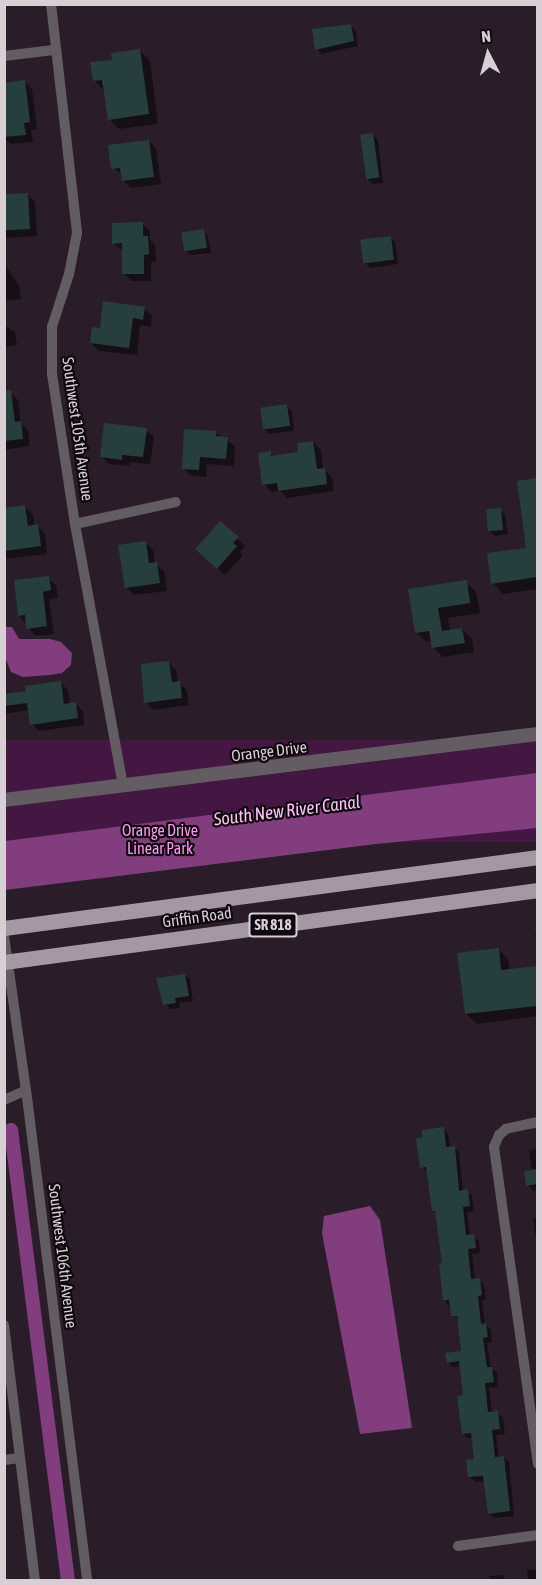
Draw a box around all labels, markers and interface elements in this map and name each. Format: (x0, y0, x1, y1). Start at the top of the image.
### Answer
north arrow (458, 24, 518, 84)
text: N (480, 27, 492, 46)
street label: Southwest 105th Avenue (58, 356, 98, 502)
street label: Orange Drive (230, 737, 308, 765)
water label: South New River Canal (212, 791, 362, 831)
park label: Orange Drive Linear Park (122, 820, 198, 858)
street label: Griffin Road (161, 903, 233, 931)
road number: SR 818 (248, 913, 298, 937)
street label: Southwest 106th Avenue (45, 1183, 81, 1329)

